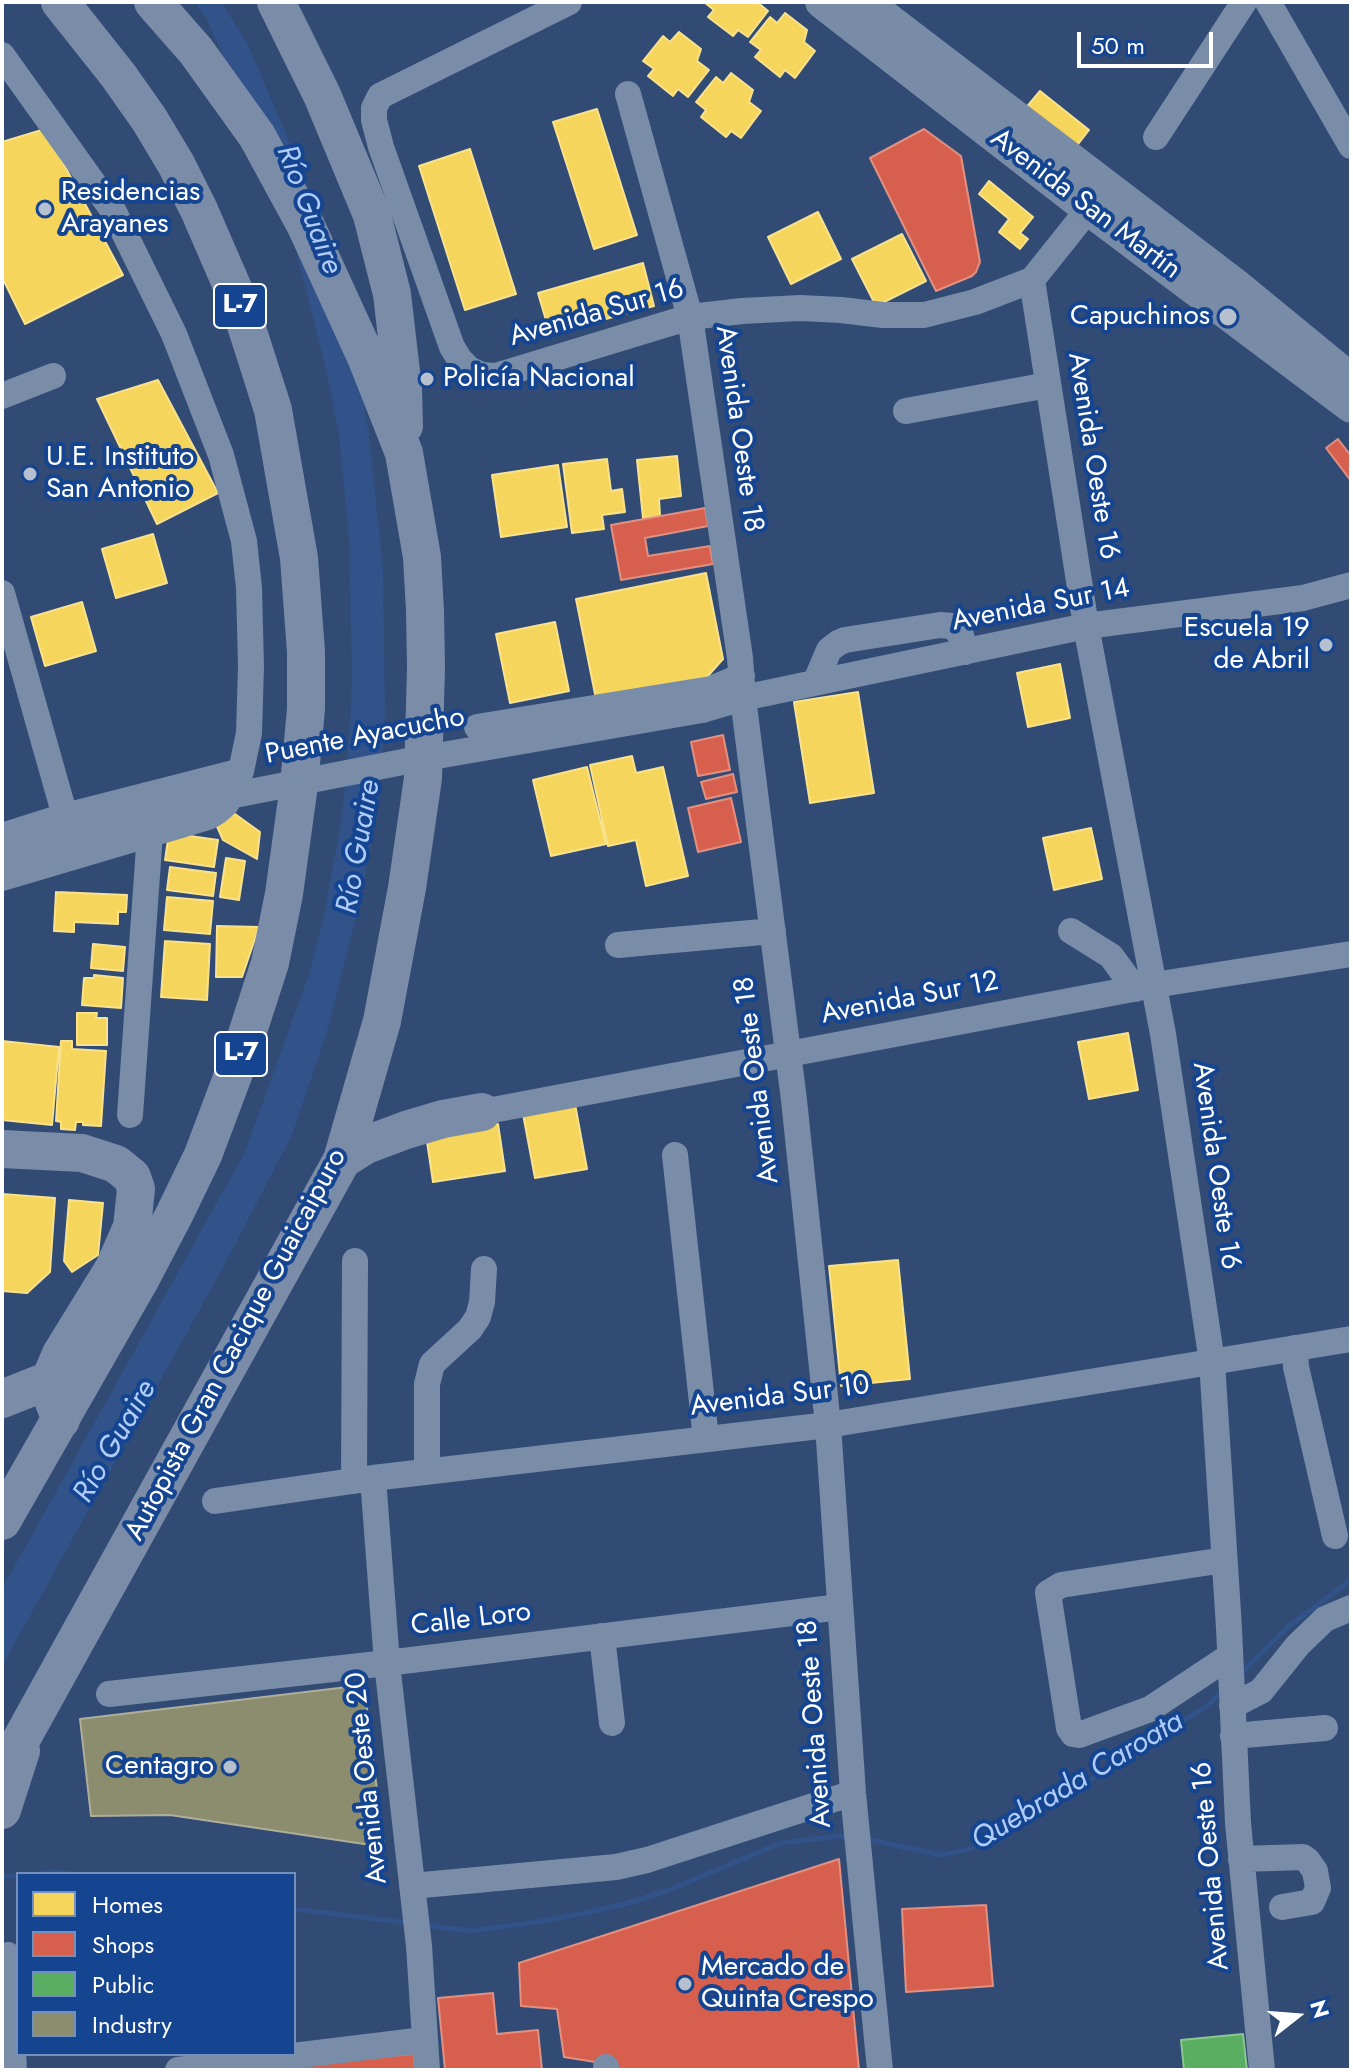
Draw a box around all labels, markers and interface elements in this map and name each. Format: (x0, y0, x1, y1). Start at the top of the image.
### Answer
scale bar (1081, 16, 1217, 66)
text: 50 m (1091, 28, 1145, 63)
street label: Avenida San Martín (983, 123, 1187, 287)
water label: Río Guaire (267, 140, 349, 280)
place label: Residencias Arayanes (61, 176, 200, 242)
marker: Residencias Arayanes (36, 200, 54, 218)
street label: Avenida Sur 16 (506, 273, 688, 355)
road number: L-7 (214, 284, 266, 328)
place label: Capuchinos (1070, 300, 1210, 334)
marker: Capuchinos (1217, 306, 1239, 328)
street label: Avenida Oeste 18 (707, 323, 769, 535)
street label: Avenida Oeste 16 (1059, 350, 1125, 562)
place label: Policía Nacional (443, 362, 635, 396)
marker: Policía Nacional (418, 370, 436, 388)
place label: U.E. Instituto San Antonio (46, 441, 194, 507)
marker: U.E. Instituto San Antonio (21, 465, 39, 483)
street label: Avenida Sur 14 (949, 572, 1133, 640)
place label: Escuela 19 de Abril (1184, 612, 1310, 678)
marker: Escuela 19 de Abril (1317, 636, 1335, 654)
street label: Puente Ayacucho (262, 701, 468, 773)
water label: Río Guaire (331, 777, 389, 917)
street label: Avenida Sur 12 (819, 965, 1001, 1033)
street label: Avenida Oeste 18 (729, 974, 787, 1186)
road number: L-7 (215, 1032, 267, 1076)
street label: Avenida Oeste 16 (1184, 1060, 1246, 1272)
street label: Autopista Gran Cacique Guaicaipuro (119, 1143, 355, 1547)
street label: Avenida Sur 10 (688, 1369, 872, 1425)
water label: Río Guaire (67, 1374, 165, 1510)
street label: Calle Loro (409, 1596, 533, 1644)
street label: Avenida Oeste 18 (792, 1619, 840, 1829)
street label: Avenida Oeste 20 (340, 1670, 396, 1886)
water label: Quebrada Caroata (966, 1705, 1190, 1859)
place label: Centagro (105, 1750, 214, 1784)
marker: Centagro (221, 1758, 239, 1776)
street label: Avenida Oeste 16 (1186, 1760, 1238, 1972)
legend (16, 1872, 296, 2056)
text: Homes (92, 1887, 163, 1922)
text: Shops (92, 1927, 154, 1962)
place label: Mercado de Quinta Crespo (701, 1951, 874, 2017)
text: Public (92, 1967, 154, 2002)
marker: Mercado de Quinta Crespo (676, 1975, 694, 1993)
north arrow (1257, 1976, 1337, 2056)
text: N (1302, 1996, 1338, 2022)
text: Industry (92, 2007, 172, 2042)

